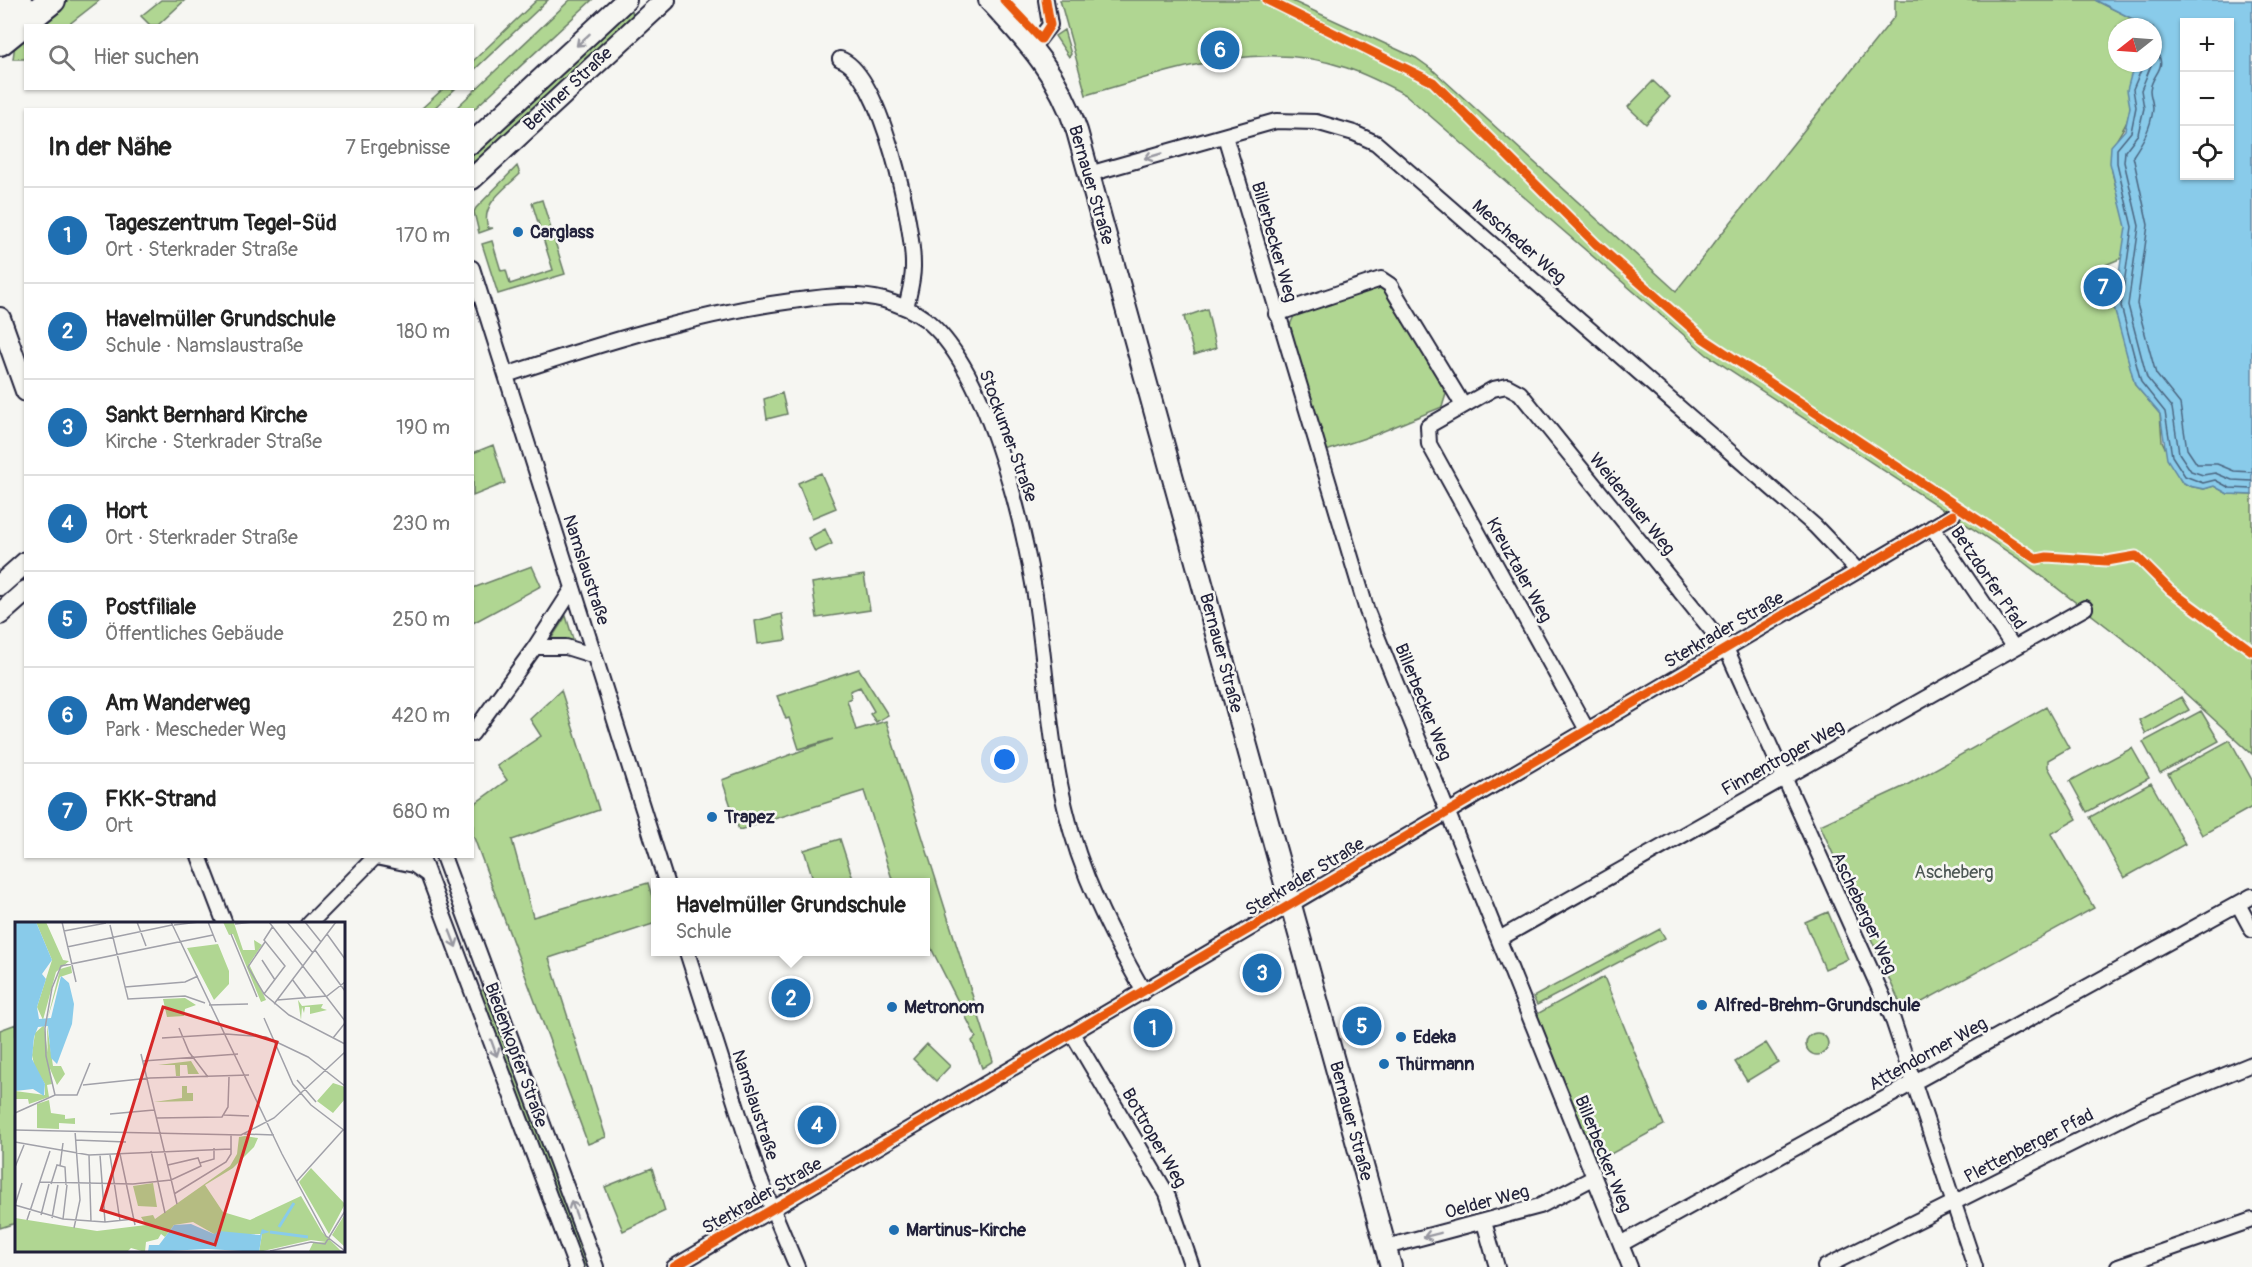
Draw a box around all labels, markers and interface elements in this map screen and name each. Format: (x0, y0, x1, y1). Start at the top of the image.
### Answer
north arrow (2108, 18, 2162, 72)
map controls (2180, 18, 2234, 180)
button: + (2180, 18, 2234, 72)
search box (24, 24, 474, 90)
pin: 6 (1200, 28, 1240, 72)
one-way arrow (576, 33, 591, 47)
icon: search (45, 41, 78, 74)
street label: Berliner Straße (519, 42, 617, 136)
text: Hier suchen (93, 43, 199, 71)
button: − (2180, 72, 2234, 126)
street label: Bernauer Straße (1063, 123, 1119, 247)
button: locate (2180, 126, 2234, 180)
text: In der Nähe (48, 131, 171, 163)
text: 7 Ergebnisse (345, 135, 450, 160)
one-way arrow (1144, 151, 1163, 162)
street label: Billerbecker Weg (1246, 179, 1302, 305)
street label: Mescheder Weg (1467, 195, 1571, 289)
text: Tageszentrum Tegel-Süd (105, 209, 337, 237)
place label: Carglass (530, 221, 595, 244)
text: 1 (64, 223, 71, 248)
text: 170 m (396, 223, 450, 248)
marker: Carglass (511, 225, 525, 239)
text: Ort · Sterkrader Straße (105, 237, 298, 262)
pin: 7 (2084, 264, 2122, 310)
text: Havelmüller Grundschule (105, 305, 335, 333)
text: 2 (62, 319, 73, 344)
text: 180 m (396, 319, 450, 344)
text: Schule · Namslaustraße (105, 333, 303, 358)
street label: Stockumer Straße (973, 367, 1043, 505)
text: Sankt Bernhard Kirche (105, 401, 307, 429)
text: 3 (62, 415, 73, 440)
text: 190 m (396, 415, 450, 440)
text: Kirche · Sterkrader Straße (105, 429, 322, 454)
street label: Weidenauer Weg (1584, 448, 1680, 560)
text: Hort (105, 497, 147, 525)
text: 4 (62, 511, 73, 536)
text: 230 m (393, 511, 450, 536)
street label: Namslaustraße (557, 512, 615, 628)
street label: Kreuztaler Weg (1481, 513, 1557, 627)
street label: Betzdorfer Pfad (1945, 522, 2031, 634)
text: Ort · Sterkrader Straße (105, 525, 298, 550)
street label: Sterkrader Straße (1660, 586, 1788, 674)
street label: Bernauer Straße (1194, 591, 1248, 716)
text: Postfiliale (105, 593, 196, 621)
text: 5 (62, 607, 73, 632)
text: 250 m (392, 607, 450, 632)
text: Öffentliches Gebäude (105, 621, 284, 646)
street label: Billerbecker Weg (1389, 640, 1457, 764)
text: Am Wanderweg (105, 689, 250, 717)
text: 6 (62, 703, 73, 728)
text: 420 m (391, 703, 450, 728)
street label: Finnentroper Weg (1718, 715, 1848, 801)
text: Park · Mescheder Weg (105, 717, 286, 742)
your location (990, 745, 1019, 774)
text: FKK-Strand (105, 785, 217, 813)
text: 7 (62, 799, 73, 824)
text: 680 m (393, 799, 450, 824)
place label: Trapez (723, 806, 776, 829)
marker: Trapez (705, 810, 719, 824)
text: Ort (105, 813, 133, 838)
street label: Sterkrader Straße (1241, 832, 1369, 922)
street label: Ascheberger Weg (1826, 848, 1902, 978)
park label: Ascheberg (1914, 861, 1994, 884)
popup (651, 878, 930, 956)
text: Havelmüller Grundschule (675, 891, 906, 919)
text: Schule (675, 919, 731, 944)
inset map (15, 922, 345, 1252)
one-way arrow (448, 929, 459, 948)
pin: 3 (1242, 950, 1282, 996)
pin: 2 (772, 976, 810, 1020)
street label: Biedenkopfer Straße (479, 979, 553, 1131)
place label: Alfred-Brehm-Grundschule (1714, 994, 1921, 1017)
place label: Metronom (904, 996, 984, 1019)
marker: Alfred-Brehm-Grundschule (1695, 998, 1709, 1012)
marker: Metronom (885, 1000, 899, 1014)
pin: 5 (1342, 1004, 1382, 1048)
pin: 1 (1134, 1006, 1172, 1050)
street label: Attendorner Weg (1865, 1012, 1991, 1096)
place label: Edeka (1413, 1026, 1457, 1049)
marker: Edeka (1394, 1030, 1408, 1044)
one-way arrow (489, 1038, 500, 1056)
street label: Namslaustraße (726, 1047, 784, 1163)
place label: Thürmann (1395, 1053, 1474, 1076)
marker: Thürmann (1377, 1057, 1391, 1071)
street label: Bernauer Straße (1324, 1059, 1378, 1184)
street label: Bottroper Weg (1116, 1084, 1192, 1192)
street label: Billerbecker Weg (1569, 1092, 1637, 1216)
pin: 4 (798, 1102, 836, 1148)
street label: Plettenberger Pfad (1960, 1103, 2098, 1189)
street label: Sterkrader Straße (698, 1152, 826, 1240)
street label: Oelder Weg (1442, 1180, 1532, 1224)
one-way arrow (568, 1200, 579, 1219)
place label: Martinus-Kirche (906, 1219, 1027, 1242)
marker: Martinus-Kirche (887, 1223, 901, 1237)
one-way arrow (1423, 1230, 1442, 1242)

